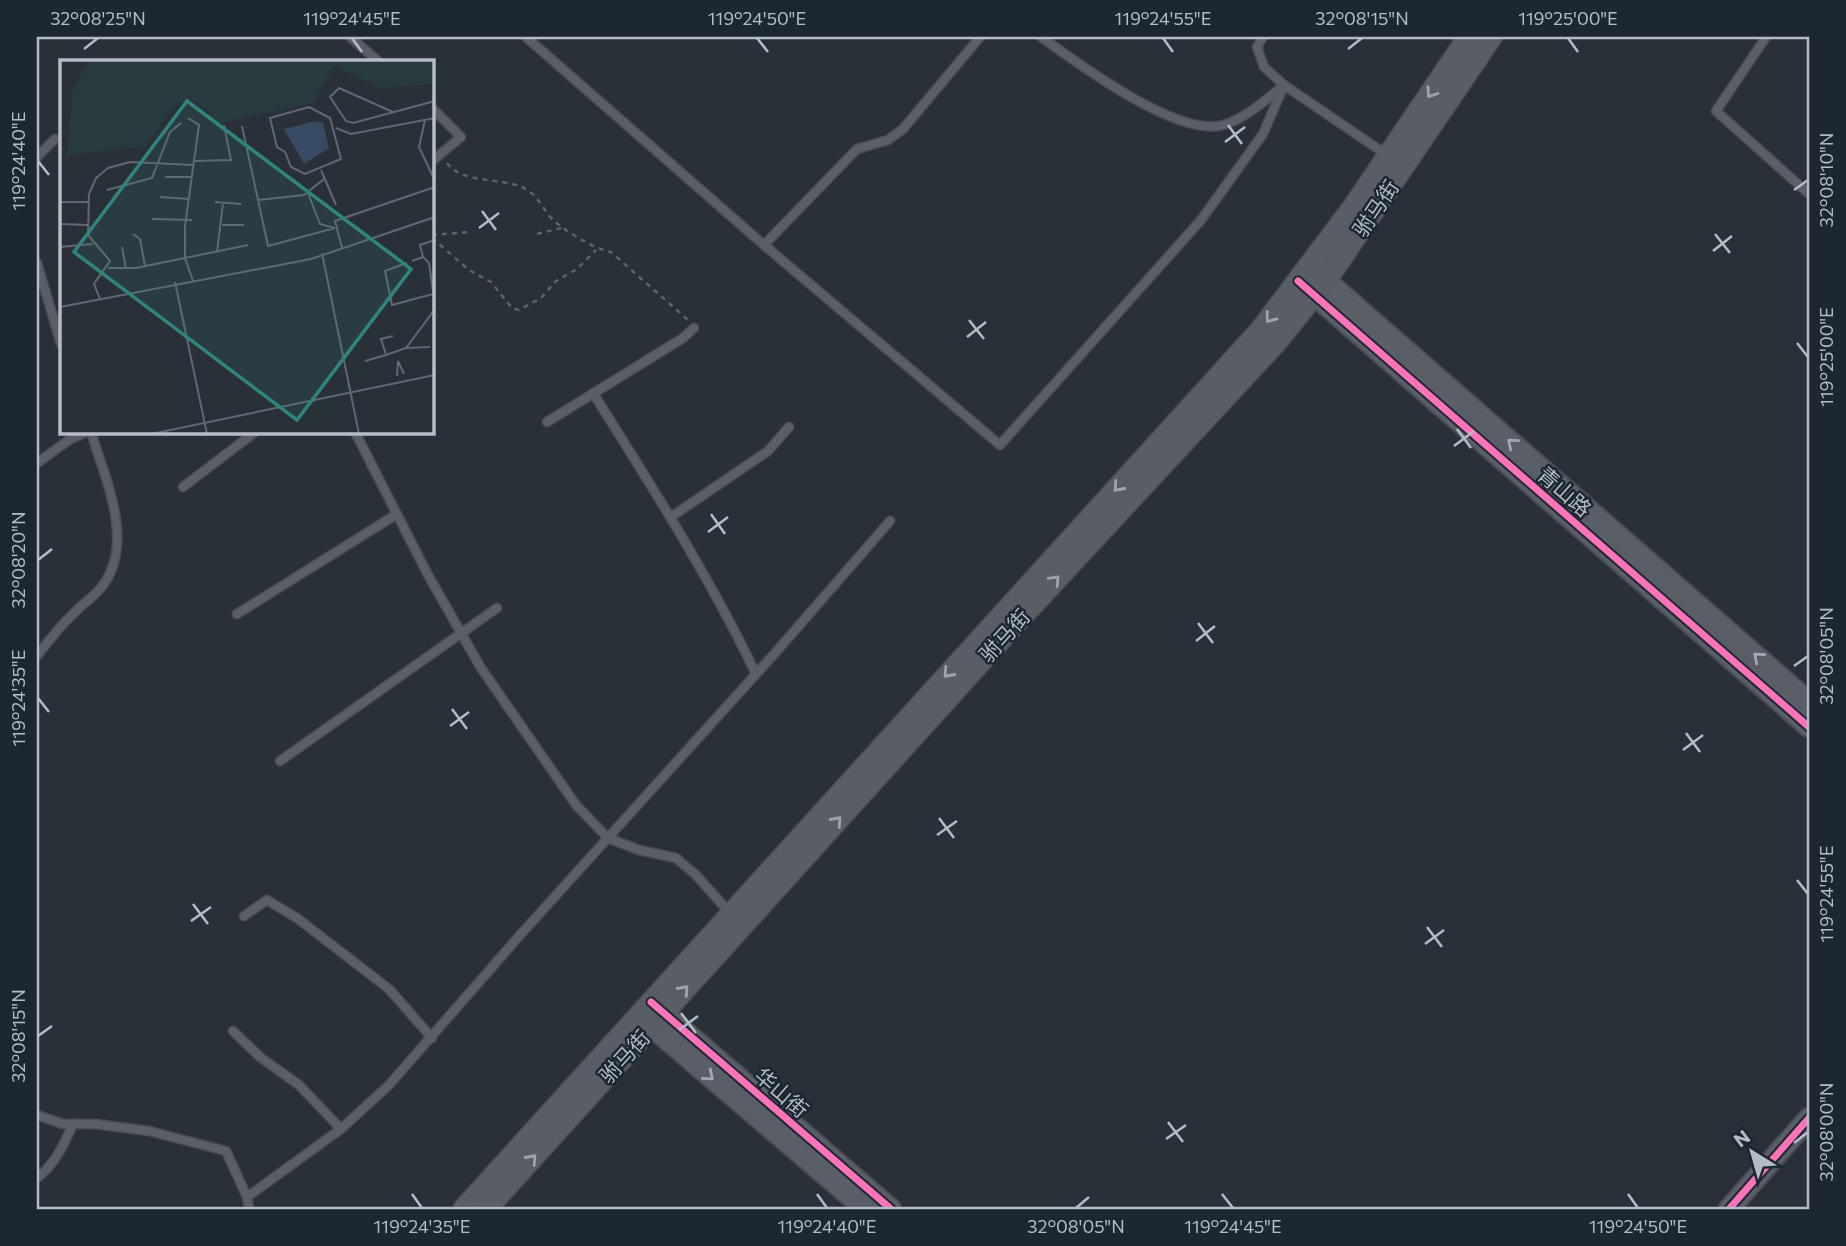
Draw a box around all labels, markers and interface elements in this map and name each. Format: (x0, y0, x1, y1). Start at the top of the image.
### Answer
text: 32°08'25"N (50, 7, 146, 29)
text: 119°24'45"E (303, 7, 401, 29)
text: 119°24'50"E (708, 7, 806, 29)
text: 119°24'55"E (1115, 7, 1211, 29)
text: 32°08'15"N (1315, 7, 1409, 29)
text: 119°25'00"E (1518, 7, 1618, 29)
inset map (60, 60, 434, 434)
one-way arrow (1427, 85, 1439, 98)
text: 119°24'40"E (7, 112, 29, 210)
text: 32°08'10"N (1815, 133, 1837, 227)
street label: 驸马街 (1347, 175, 1403, 241)
text: 119°25'00"E (1815, 307, 1837, 407)
one-way arrow (1266, 310, 1278, 323)
one-way arrow (1508, 439, 1521, 451)
street label: 青山路 (1533, 461, 1597, 521)
one-way arrow (1113, 479, 1126, 492)
text: 32°08'20"N (7, 511, 29, 609)
one-way arrow (1047, 575, 1060, 588)
street label: 驸马街 (974, 603, 1034, 667)
text: 32°08'05"N (1815, 607, 1837, 705)
text: 119°24'35"E (7, 650, 29, 746)
one-way arrow (1753, 653, 1766, 665)
one-way arrow (944, 665, 956, 678)
one-way arrow (828, 816, 841, 829)
text: 119°24'55"E (1815, 846, 1837, 942)
one-way arrow (676, 985, 688, 998)
text: 32°08'15"N (7, 989, 29, 1083)
street label: 驸马街 (594, 1024, 654, 1088)
street label: 华山街 (750, 1062, 814, 1122)
one-way arrow (701, 1068, 714, 1080)
text: 32°08'00"N (1815, 1083, 1837, 1181)
north arrow (1716, 1116, 1786, 1186)
text: N (1729, 1125, 1754, 1152)
one-way arrow (523, 1154, 536, 1167)
text: 119°24'35"E (374, 1215, 470, 1237)
text: 119°24'40"E (778, 1215, 876, 1237)
text: 32°08'05"N (1027, 1215, 1125, 1237)
text: 119°24'45"E (1184, 1215, 1282, 1237)
text: 119°24'50"E (1589, 1215, 1687, 1237)

